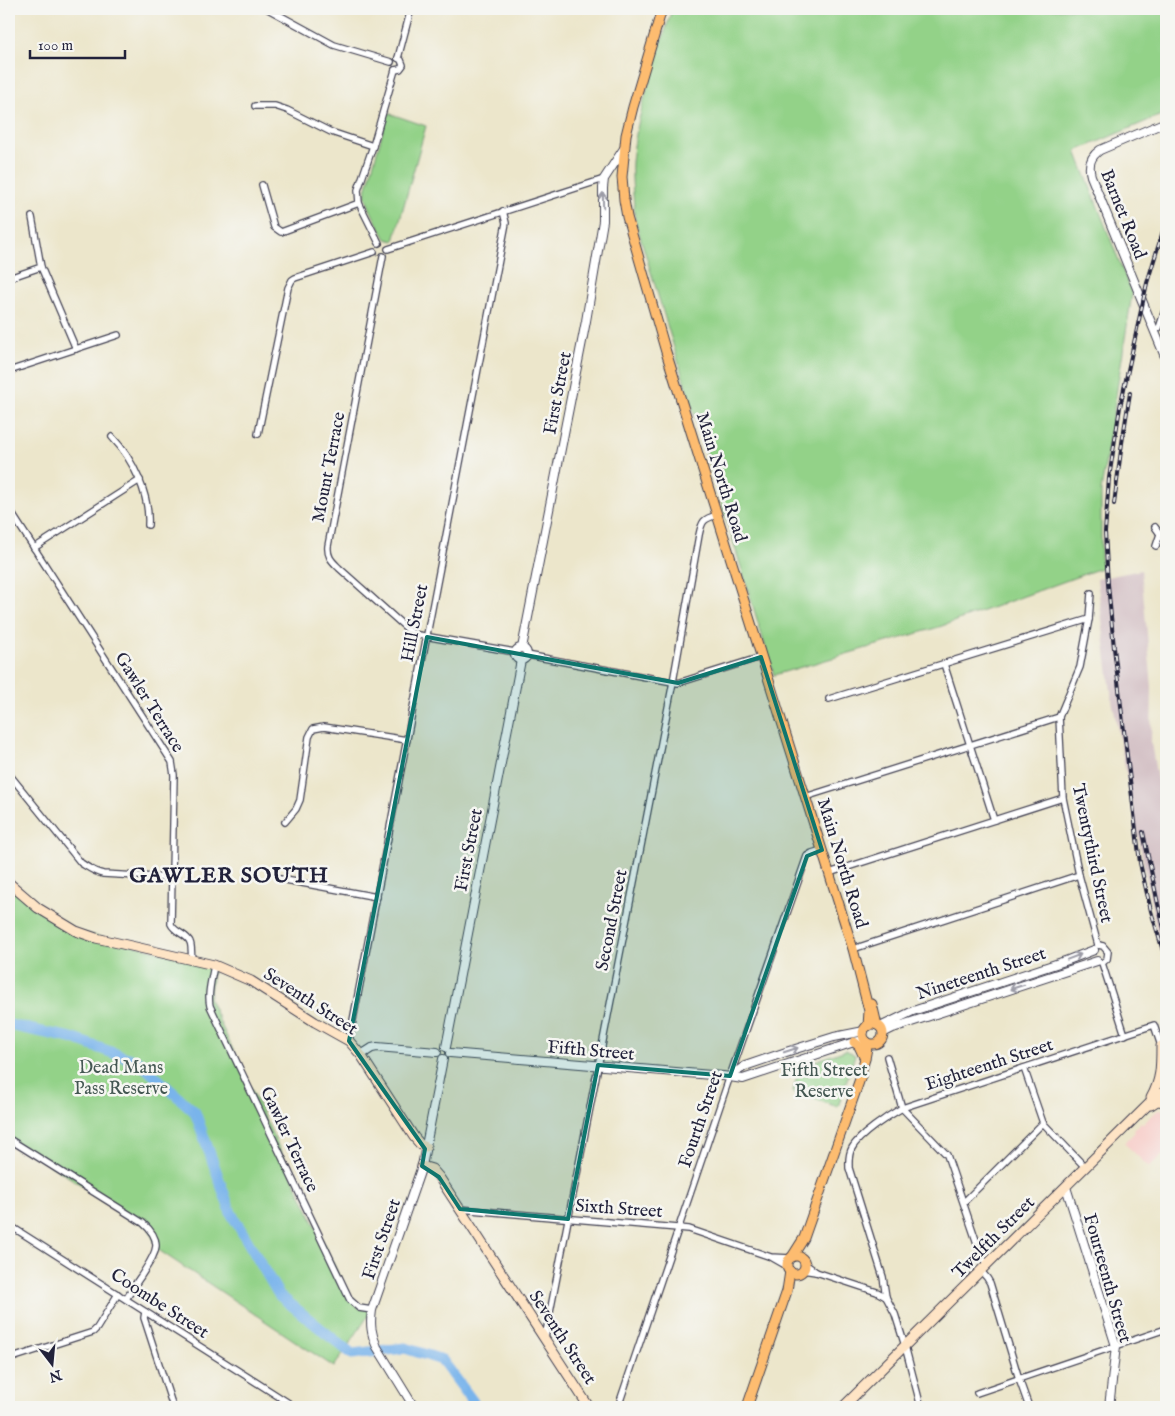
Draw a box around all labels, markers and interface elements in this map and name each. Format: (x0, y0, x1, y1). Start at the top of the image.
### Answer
scale bar (30, 28, 125, 60)
text: 100 m (38, 36, 74, 55)
street label: Barnet Road (1094, 166, 1151, 263)
one-way arrow (598, 192, 608, 208)
street label: First Street (539, 350, 578, 437)
street label: Mount Terrace (307, 410, 351, 525)
street label: Main North Road (690, 410, 751, 546)
street label: Hill Street (397, 582, 434, 664)
street label: Gawler Terrace (109, 648, 189, 757)
street label: Twentythird Street (1066, 782, 1118, 925)
street label: Main North Road (811, 796, 872, 932)
street label: First Street (450, 807, 489, 894)
district label: GAWLER SOUTH (129, 862, 329, 890)
street label: Second Street (591, 868, 634, 973)
street label: Nineteenth Street (914, 943, 1049, 1006)
one-way arrow (1066, 952, 1081, 961)
street label: Seventh Street (259, 963, 362, 1041)
one-way arrow (1010, 983, 1026, 992)
street label: Eighteenth Street (923, 1034, 1056, 1097)
street label: Fifth Street (546, 1036, 635, 1067)
one-way arrow (782, 1045, 798, 1055)
park label: Dead Mans Pass Reserve (74, 1057, 168, 1101)
park label: Fifth Street Reserve (780, 1060, 868, 1104)
street label: Fourth Street (674, 1068, 729, 1171)
street label: Gawler Terrace (254, 1083, 323, 1196)
street label: Twelfth Street (948, 1192, 1040, 1284)
street label: Sixth Street (575, 1195, 663, 1224)
street label: First Street (358, 1196, 407, 1283)
street label: Fourteenth Street (1077, 1211, 1136, 1346)
street label: Coombe Street (106, 1264, 213, 1345)
street label: Seventh Street (523, 1286, 601, 1389)
north arrow (28, 1338, 78, 1388)
text: N (47, 1365, 65, 1386)

